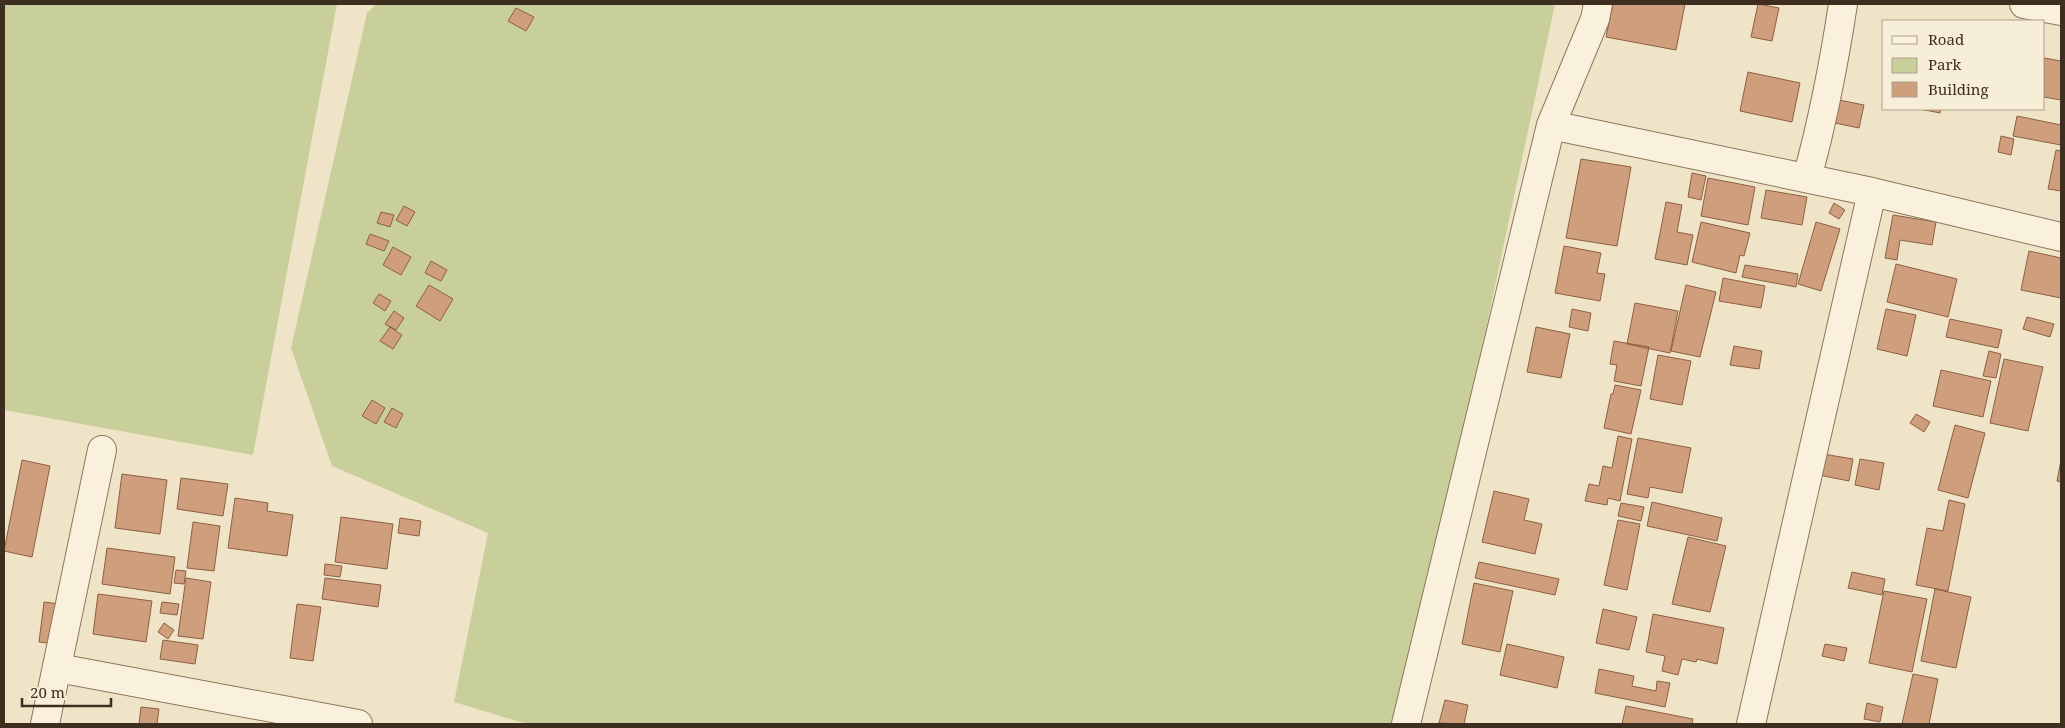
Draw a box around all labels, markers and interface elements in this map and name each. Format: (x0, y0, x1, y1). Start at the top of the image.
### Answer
legend (1882, 20, 2045, 110)
text: Road (1928, 29, 1964, 49)
text: Park (1928, 54, 1962, 74)
text: Building (1928, 79, 1989, 99)
scale bar (22, 676, 111, 708)
text: 20 m (30, 682, 65, 702)

